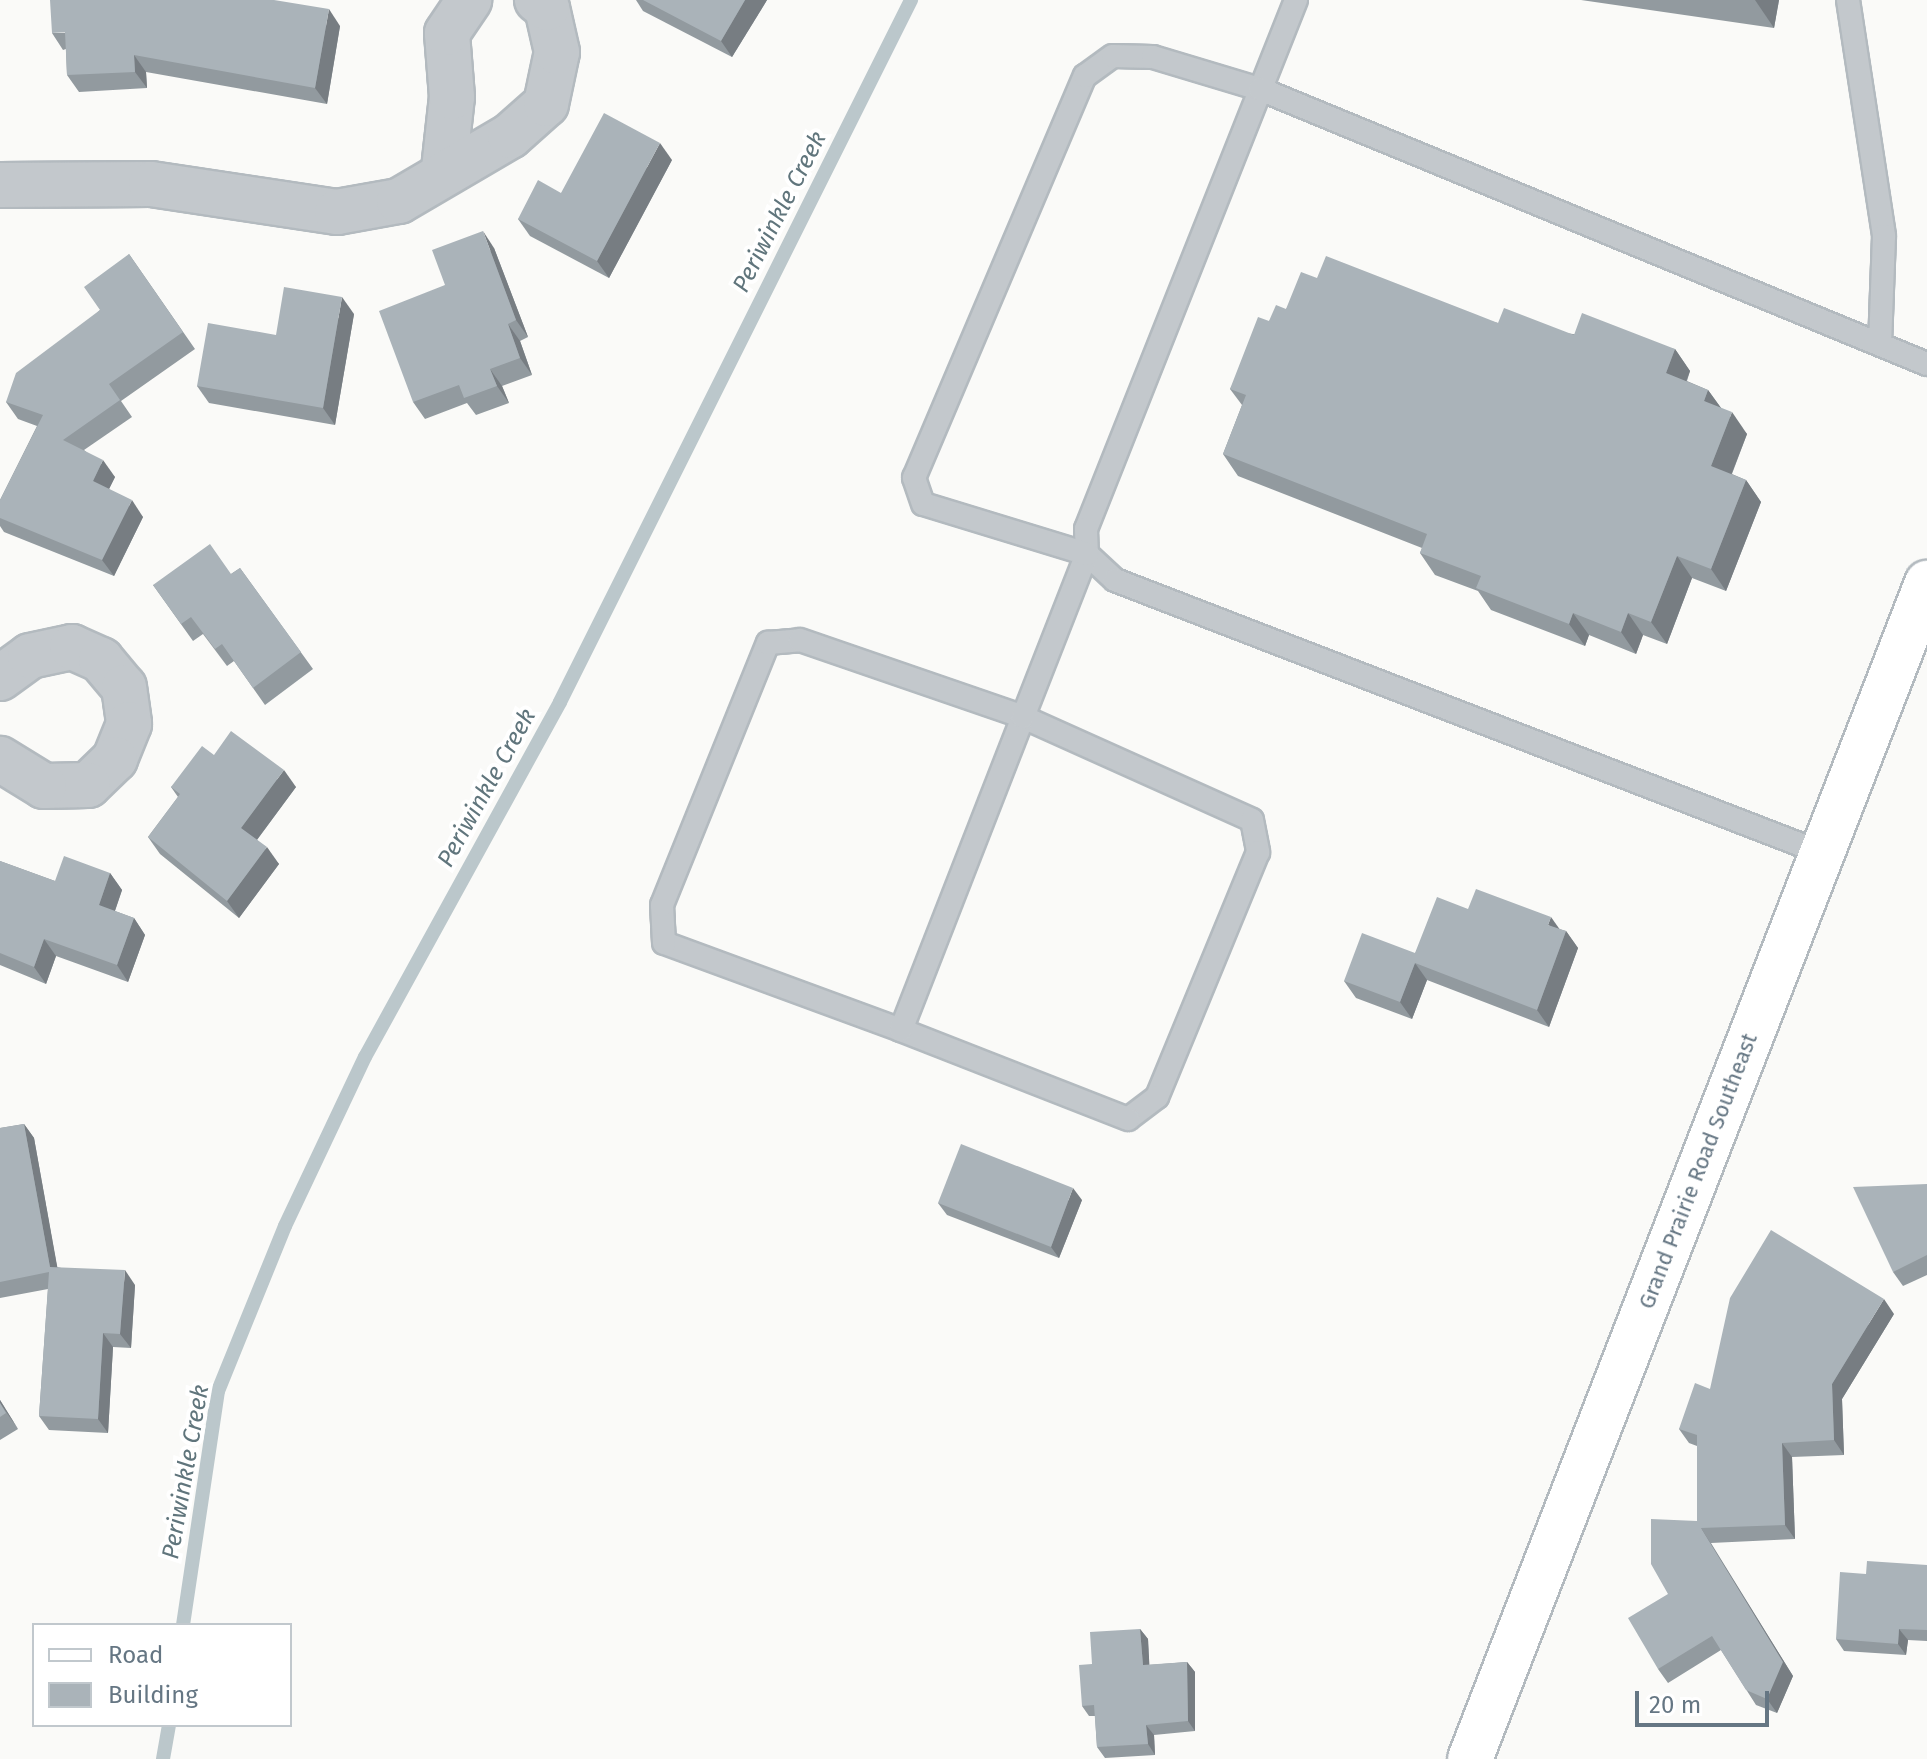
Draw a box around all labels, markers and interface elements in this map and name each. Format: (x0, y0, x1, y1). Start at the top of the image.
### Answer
water label: Periwinkle Creek (727, 127, 833, 297)
water label: Periwinkle Creek (432, 704, 542, 872)
street label: Grand Prairie Road Southeast (1633, 1030, 1763, 1312)
water label: Periwinkle Creek (156, 1383, 216, 1561)
legend (32, 1623, 292, 1727)
text: Road (108, 1641, 163, 1669)
scale bar (1639, 1675, 1773, 1725)
text: Building (108, 1681, 198, 1709)
text: 20 m (1649, 1691, 1701, 1719)

